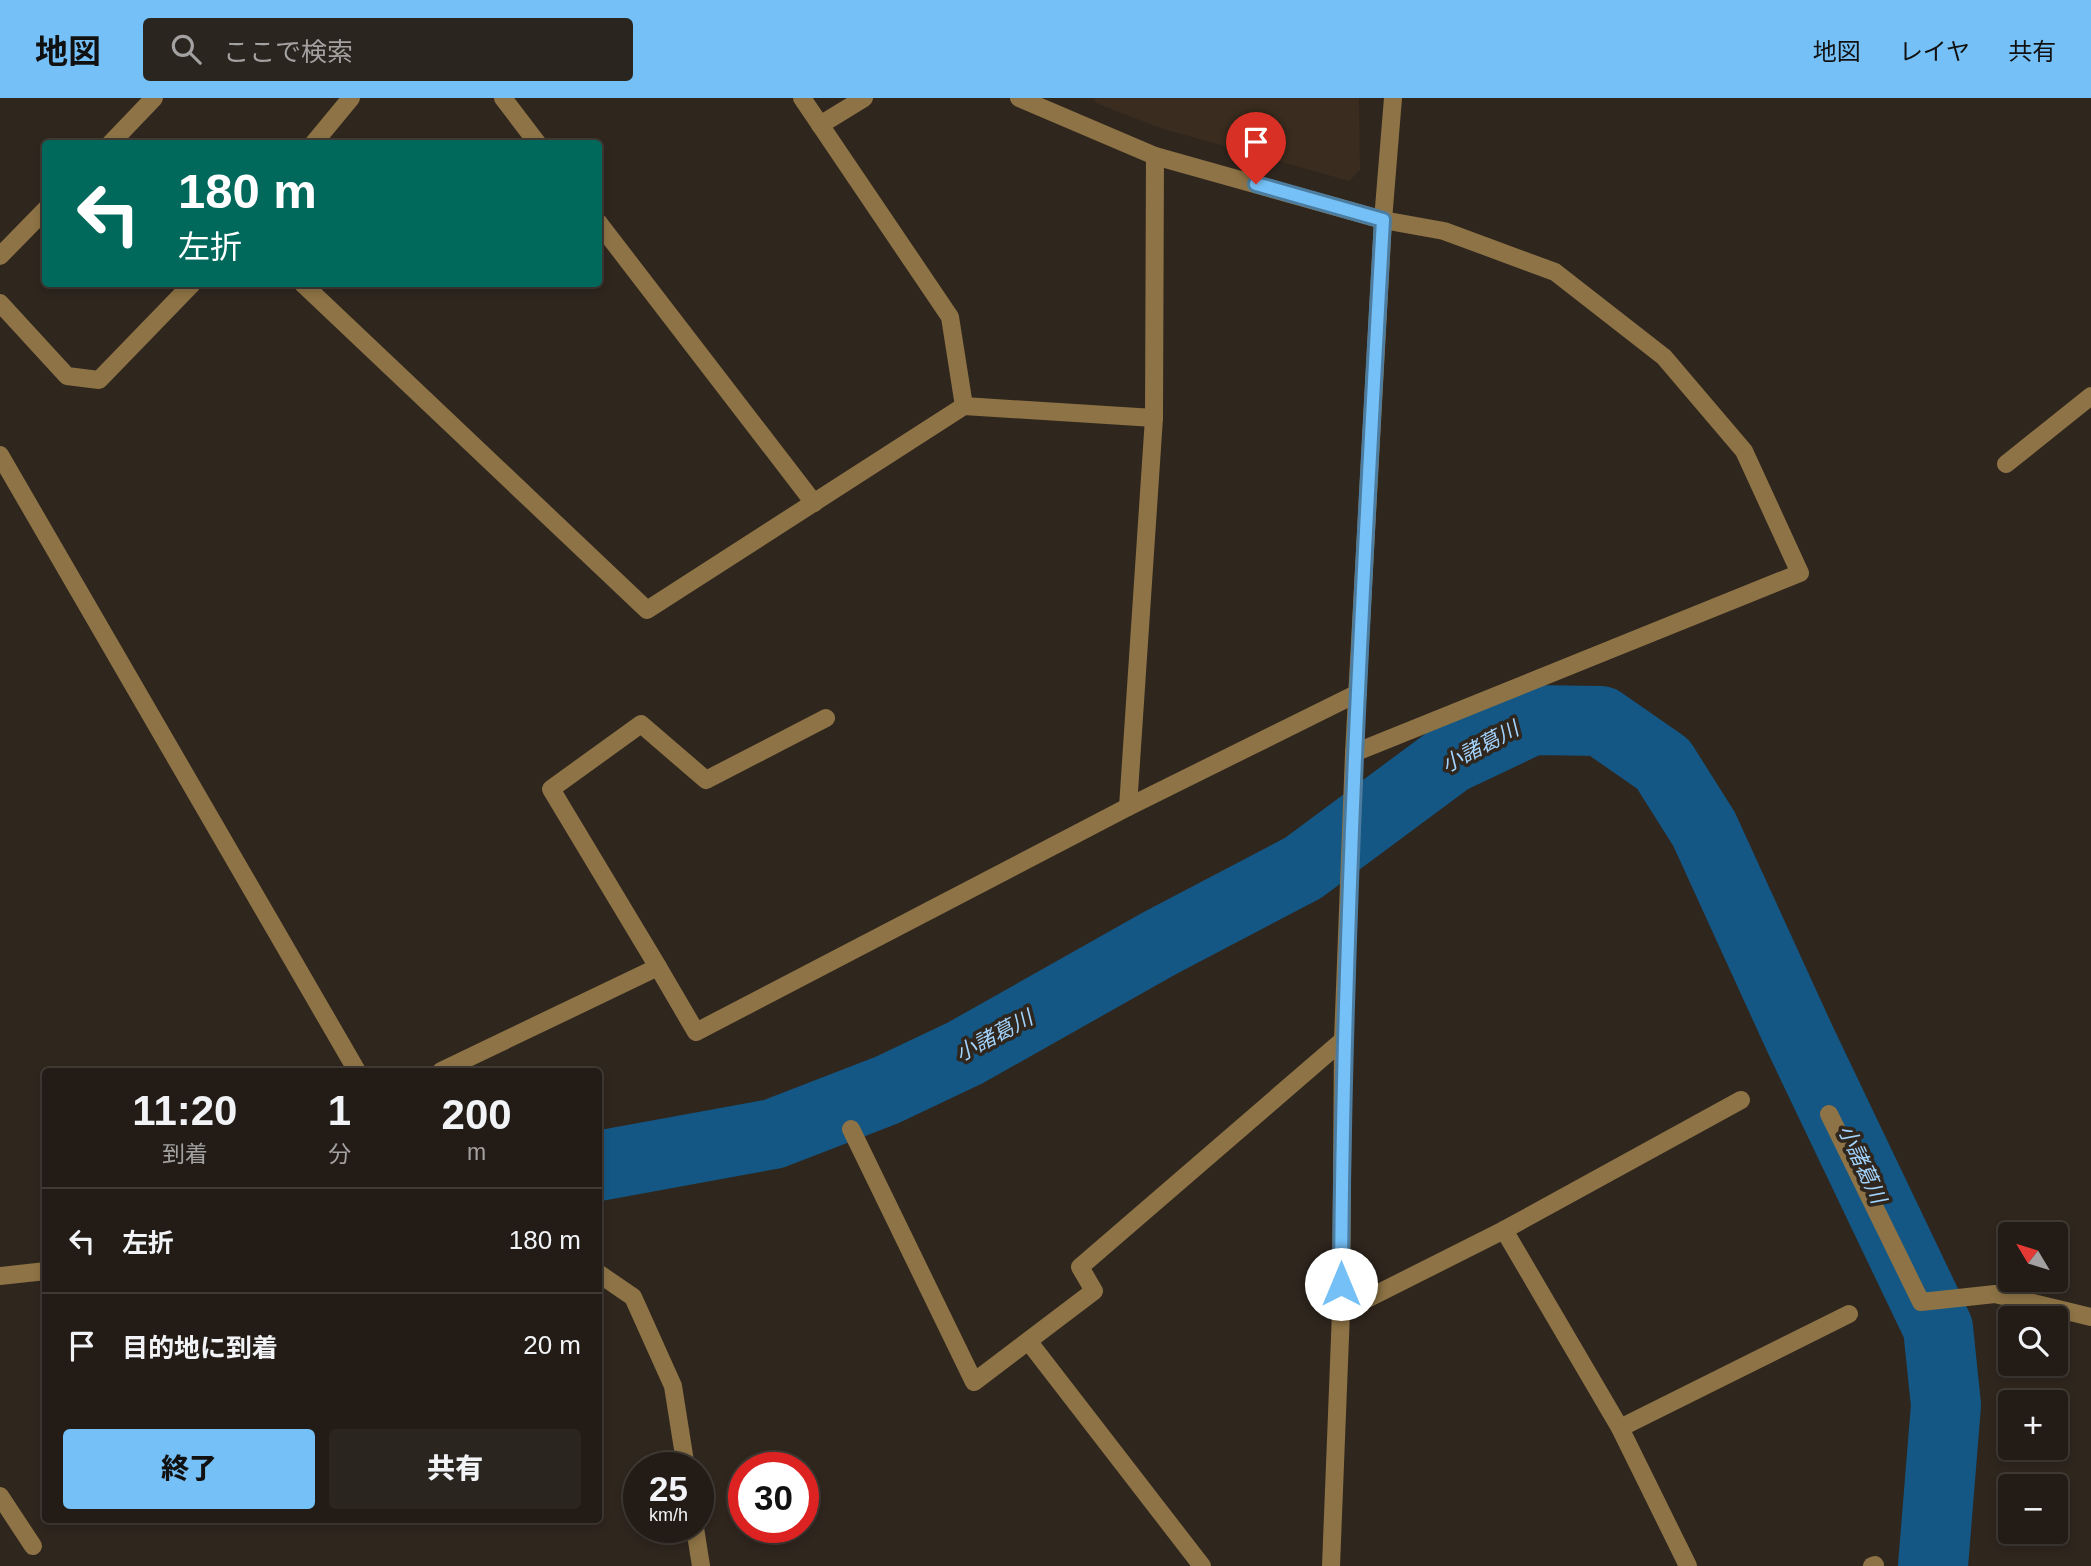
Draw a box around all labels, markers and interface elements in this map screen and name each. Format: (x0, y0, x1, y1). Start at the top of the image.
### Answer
search box (143, 18, 633, 81)
icon: search (167, 30, 205, 68)
text: 地図 (35, 33, 101, 70)
text: ここで検索 (223, 37, 353, 67)
text: 地図 (1813, 38, 1861, 65)
text: レイヤ (1899, 38, 1970, 65)
text: 共有 (2008, 38, 2056, 65)
pin (1226, 112, 1286, 184)
icon: arrive (1237, 123, 1275, 161)
text: 180 m (178, 164, 317, 218)
icon: left (63, 168, 154, 259)
text: 左折 (178, 229, 242, 265)
water label: 小諸葛川 (1437, 716, 1524, 776)
water label: 小諸葛川 (951, 1005, 1038, 1065)
text: 11:20 (132, 1087, 237, 1134)
text: 1 (328, 1087, 351, 1134)
text: 200 (442, 1091, 512, 1138)
water label: 小諸葛川 (1834, 1121, 1891, 1209)
text: m (467, 1139, 486, 1165)
text: 到着 (162, 1141, 208, 1167)
text: 分 (328, 1141, 351, 1167)
icon: left (63, 1222, 101, 1260)
north arrow (1998, 1222, 2068, 1292)
map controls (1998, 1222, 2068, 1544)
text: 180 m (509, 1225, 581, 1255)
text: 左折 (122, 1228, 174, 1258)
position arrow (1304, 1247, 1378, 1321)
button: search (1998, 1306, 2068, 1376)
icon: arrive (63, 1327, 101, 1365)
text: 20 m (523, 1330, 581, 1360)
text: 目的地に到着 (122, 1333, 278, 1363)
button: + (1998, 1390, 2068, 1460)
button: 終了 (63, 1429, 315, 1509)
button: 共有 (329, 1429, 581, 1509)
speed limit sign: 30 (728, 1452, 819, 1543)
text: 25 (649, 1469, 688, 1508)
button: − (1998, 1474, 2068, 1544)
text: km/h (649, 1505, 688, 1525)

